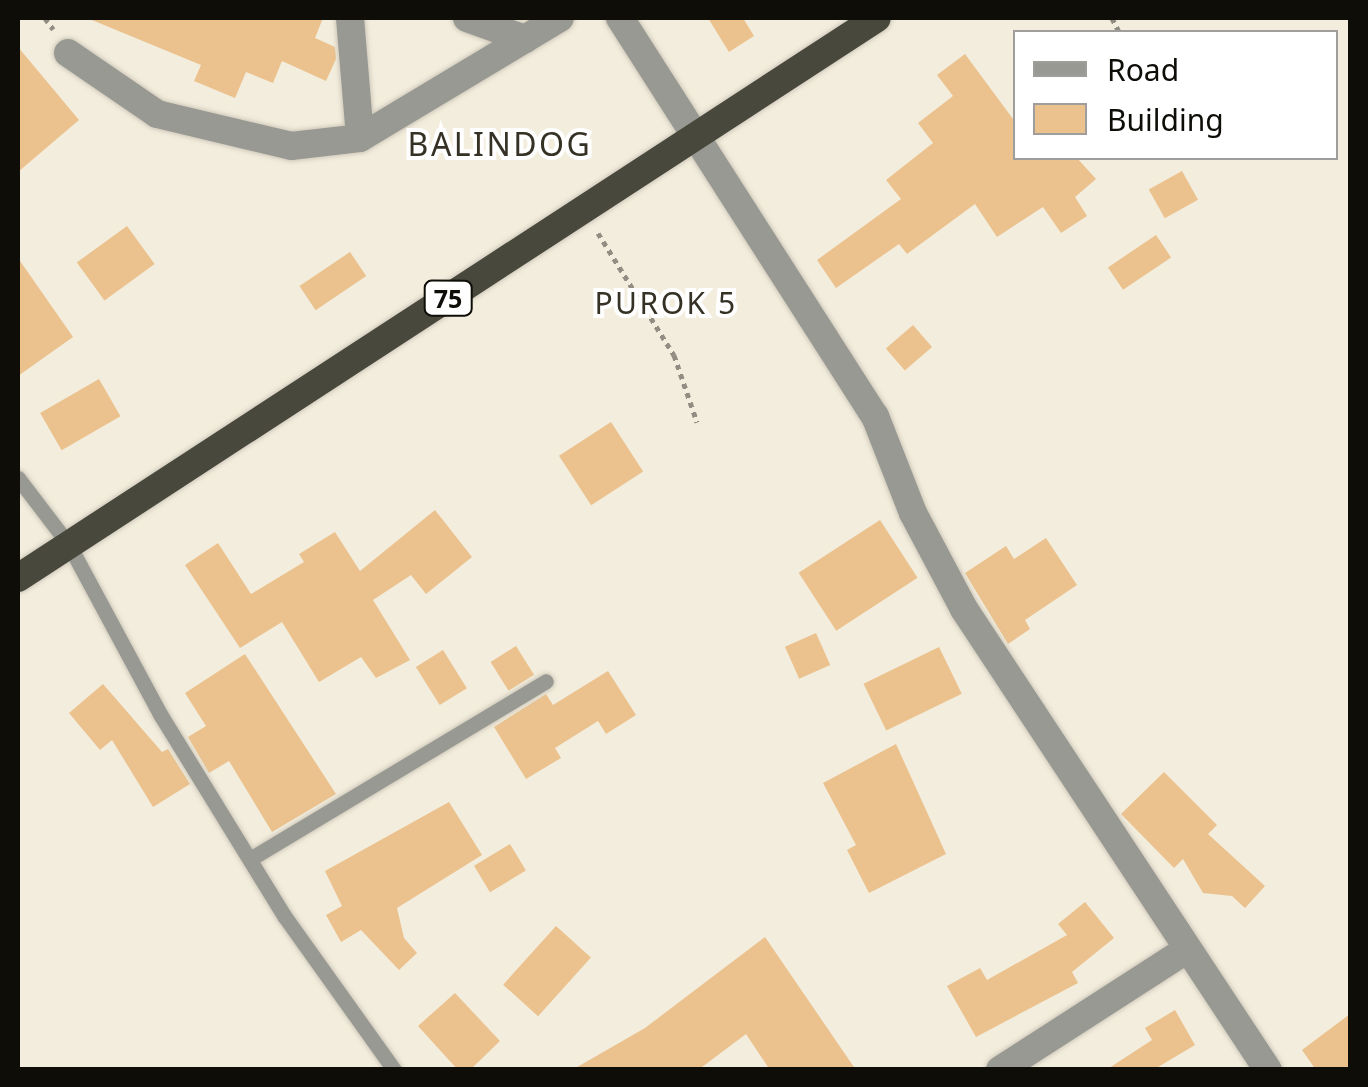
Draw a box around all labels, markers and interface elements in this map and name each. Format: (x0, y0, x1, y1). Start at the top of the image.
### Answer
legend (1013, 30, 1338, 160)
text: Road (1107, 49, 1179, 90)
text: Building (1107, 99, 1224, 140)
district label: BALINDOG (408, 125, 592, 163)
road number: 75 (423, 278, 473, 318)
district label: PUROK 5 (594, 285, 738, 321)

